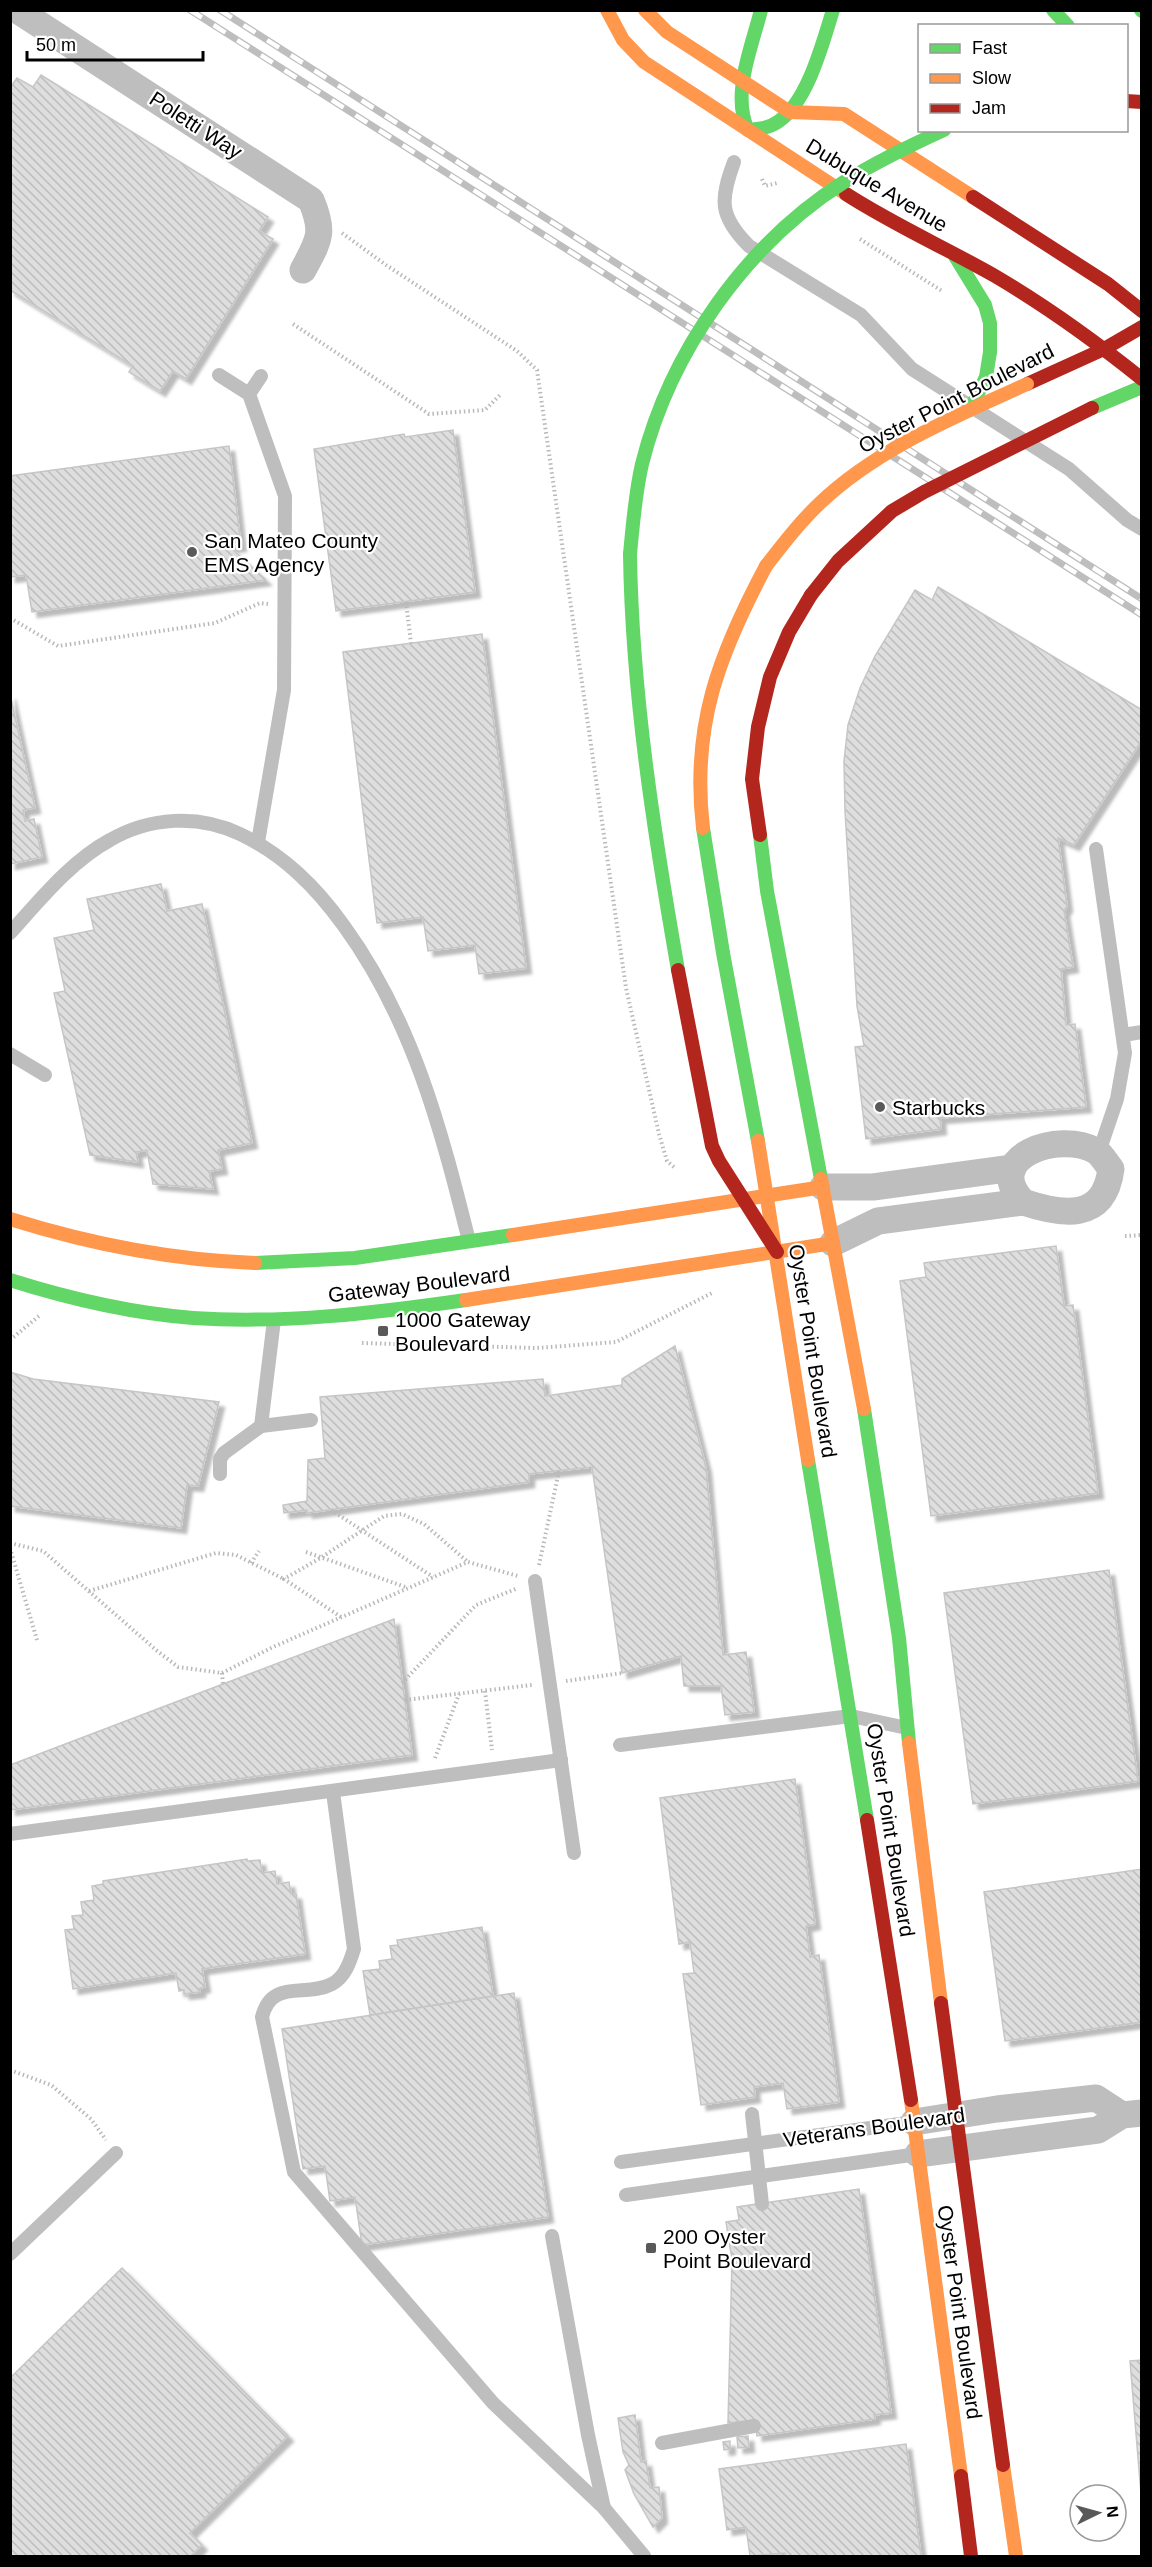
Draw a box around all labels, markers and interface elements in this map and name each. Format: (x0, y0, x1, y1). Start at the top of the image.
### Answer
scale bar (27, 24, 202, 62)
legend (918, 24, 1128, 132)
text: 50 m (36, 35, 76, 55)
text: Fast (972, 38, 1007, 58)
text: Slow (972, 68, 1012, 88)
street label: Poletti Way (146, 87, 247, 164)
text: Jam (972, 98, 1006, 118)
street label: Dubuque Avenue (802, 134, 952, 236)
street label: Oyster Point Boulevard (855, 339, 1057, 457)
place label: San Mateo County EMS Agency (204, 529, 378, 576)
marker: San Mateo County EMS Agency (185, 545, 199, 559)
place label: Starbucks (892, 1096, 985, 1119)
marker: Starbucks (873, 1100, 887, 1114)
street label: Oyster Point Boulevard (785, 1243, 841, 1459)
street label: Gateway Boulevard (327, 1261, 511, 1307)
place label: 1000 Gateway Boulevard (395, 1308, 531, 1355)
marker: 1000 Gateway Boulevard (376, 1324, 390, 1338)
street label: Oyster Point Boulevard (863, 1722, 919, 1938)
street label: Veterans Boulevard (782, 2103, 966, 2151)
street label: Oyster Point Boulevard (934, 2203, 986, 2421)
place label: 200 Oyster Point Boulevard (663, 2225, 811, 2272)
marker: 200 Oyster Point Boulevard (644, 2241, 658, 2255)
north arrow (1068, 2483, 1128, 2543)
text: N (1103, 2505, 1121, 2518)

